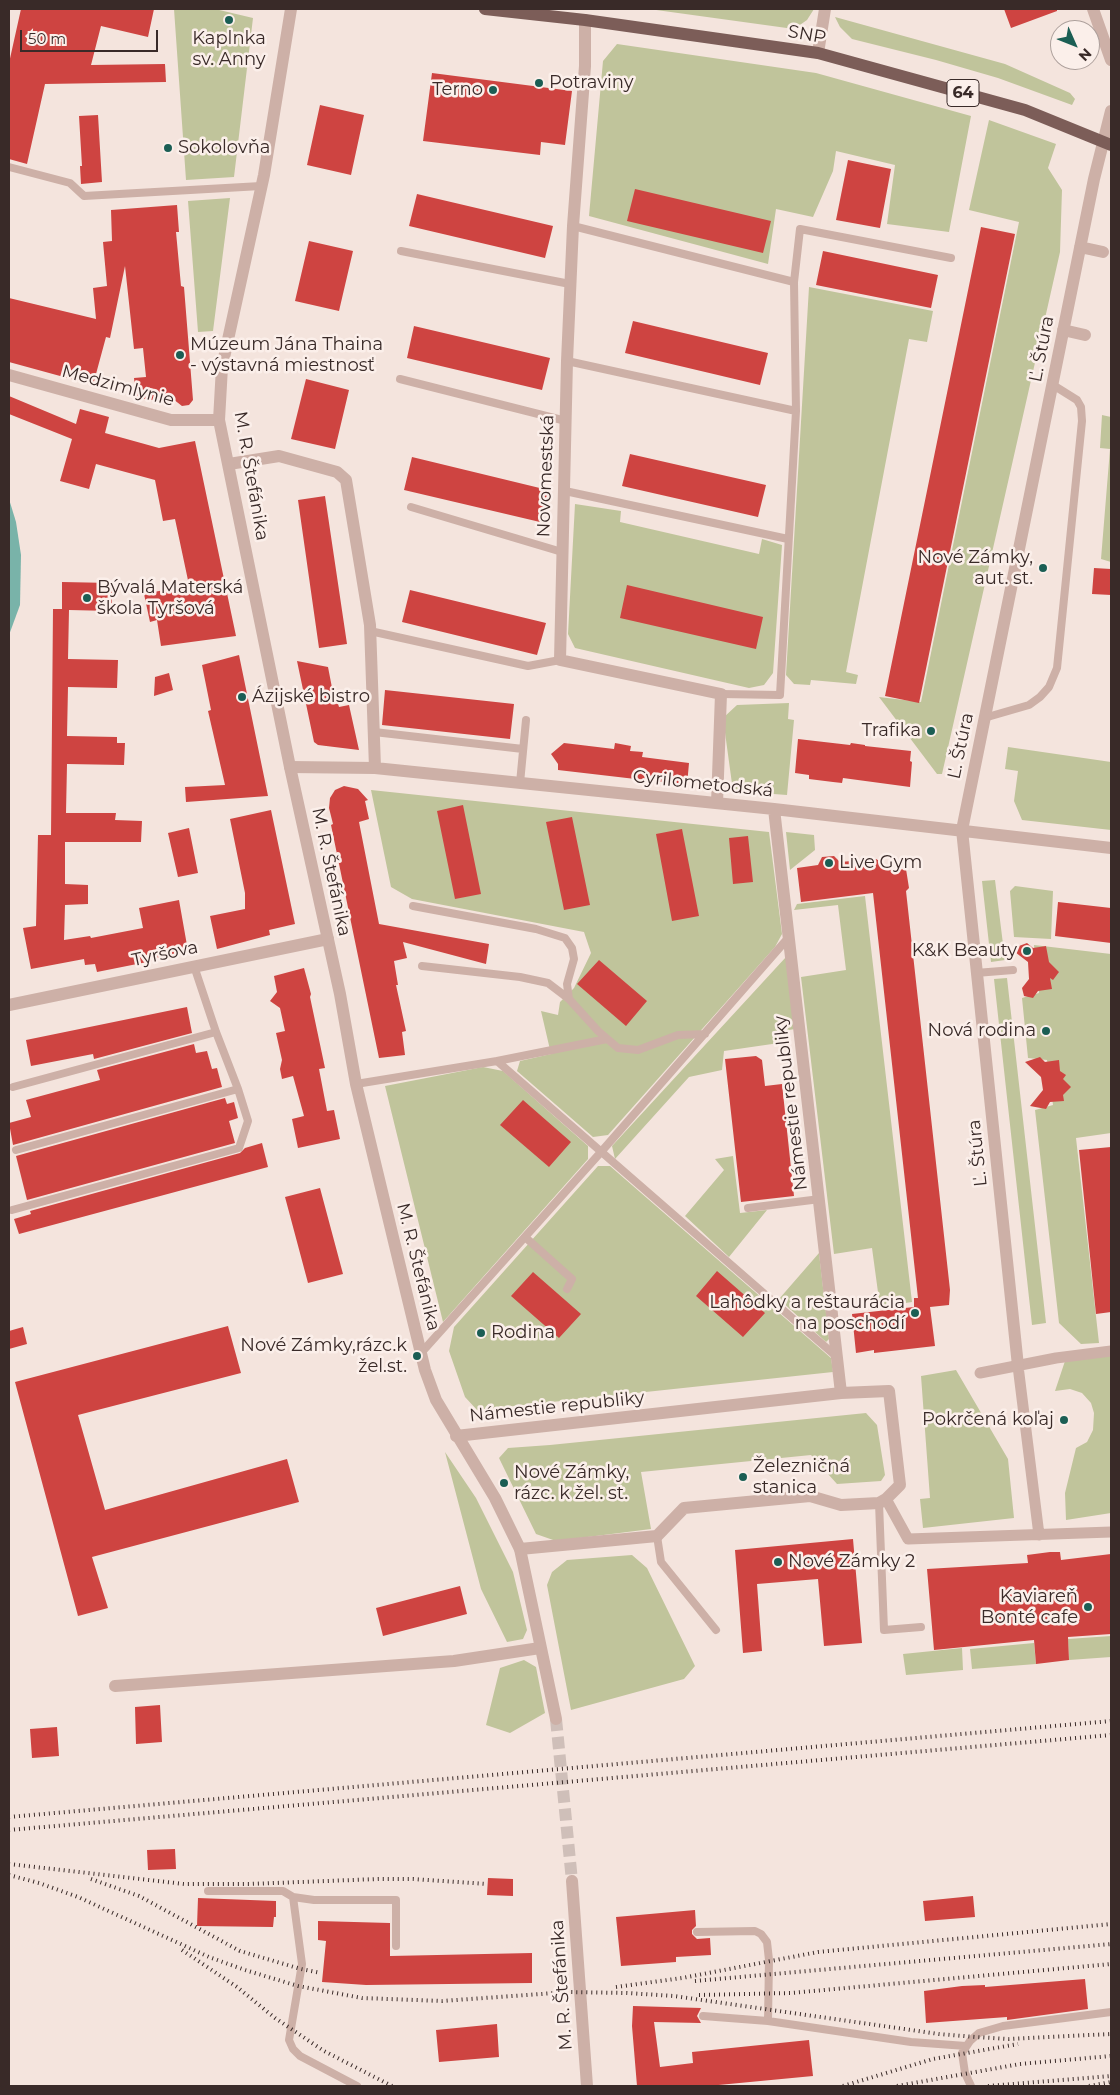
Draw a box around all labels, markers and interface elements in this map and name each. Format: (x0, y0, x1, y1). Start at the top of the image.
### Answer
marker: Kaplnka sv. Anny (223, 14, 235, 26)
scale bar (22, 20, 160, 52)
north arrow (1050, 20, 1100, 70)
street label: SNP (786, 21, 828, 49)
place label: Kaplnka sv. Anny (192, 28, 266, 70)
text: 50 m (28, 29, 66, 48)
text: N (1075, 44, 1095, 65)
place label: Potraviny (549, 72, 633, 94)
marker: Potraviny (533, 77, 545, 89)
place label: Terno (432, 79, 483, 101)
road number: 64 (947, 80, 979, 106)
marker: Terno (487, 84, 499, 96)
place label: Sokolovňa (178, 137, 270, 159)
marker: Sokolovňa (162, 142, 174, 154)
street label: Ľ. Štúra (1025, 314, 1059, 384)
place label: Múzeum Jána Thaina - výstavná miestnosť (190, 334, 383, 376)
marker: Múzeum Jána Thaina - výstavná miestnosť (174, 349, 186, 361)
street label: Medzimlynie (59, 361, 177, 411)
street label: M. R. Štefánika (229, 410, 273, 542)
street label: Novomestská (533, 414, 559, 538)
place label: Nové Zámky, aut. st. (918, 547, 1033, 590)
marker: Nové Zámky, aut. st. (1037, 562, 1049, 574)
place label: Bývalá Materská škola Tyršová (97, 577, 243, 620)
marker: Bývalá Materská škola Tyršová (81, 592, 93, 604)
place label: Ázijské bistro (252, 686, 370, 708)
marker: Ázijské bistro (236, 691, 248, 703)
street label: Ľ. Štúra (943, 711, 979, 781)
place label: Trafika (862, 720, 921, 742)
marker: Trafika (925, 725, 937, 737)
street label: Cyrilometodská (632, 766, 774, 802)
street label: M. R. Štefánika (307, 806, 355, 938)
place label: Live Gym (839, 852, 922, 874)
marker: Live Gym (823, 857, 835, 869)
street label: Tyršova (130, 936, 200, 972)
place label: K&K Beauty (912, 940, 1017, 962)
marker: K&K Beauty (1021, 945, 1033, 957)
street label: Námestie republiky (770, 1014, 812, 1192)
place label: Nová rodina (928, 1020, 1036, 1042)
marker: Nová rodina (1040, 1025, 1052, 1037)
street label: Ľ. Štúra (964, 1118, 992, 1188)
street label: M. R. Štefánika (392, 1201, 444, 1333)
place label: Lahôdky a reštaurácia na poschodí (709, 1292, 905, 1335)
marker: Lahôdky a reštaurácia na poschodí (909, 1307, 921, 1319)
place label: Rodina (491, 1322, 555, 1344)
marker: Rodina (475, 1327, 487, 1339)
place label: Nové Zámky,rázc.k žel.st. (240, 1335, 407, 1378)
marker: Nové Zámky,rázc.k žel.st. (411, 1350, 423, 1362)
street label: Námestie republiky (468, 1387, 646, 1427)
place label: Pokrčená koľaj (922, 1409, 1054, 1431)
marker: Pokrčená koľaj (1058, 1414, 1070, 1426)
place label: Železničná stanica (753, 1456, 850, 1498)
place label: Nové Zámky, rázc. k žel. st. (514, 1462, 629, 1505)
marker: Železničná stanica (737, 1471, 749, 1483)
marker: Nové Zámky, rázc. k žel. st. (498, 1477, 510, 1489)
place label: Nové Zámky 2 (788, 1551, 915, 1573)
marker: Nové Zámky 2 (772, 1556, 784, 1568)
place label: Kaviareň Bonté cafe (981, 1586, 1078, 1628)
marker: Kaviareň Bonté cafe (1082, 1601, 1094, 1613)
street label: M. R. Štefánika (547, 1919, 577, 2051)

